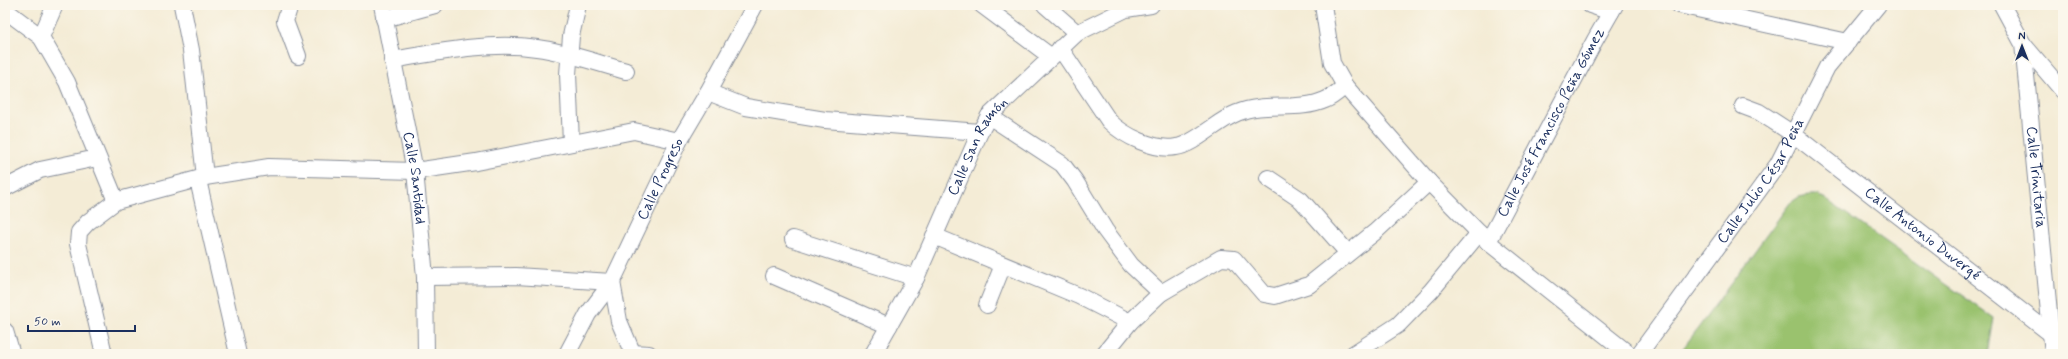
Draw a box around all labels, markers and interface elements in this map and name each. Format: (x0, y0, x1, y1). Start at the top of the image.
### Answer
street label: Calle José Francisco Peña Gómez (1493, 25, 1610, 221)
north arrow (2002, 26, 2042, 66)
text: N (2018, 30, 2026, 44)
street label: Calle San Ramón (943, 93, 1013, 199)
street label: Calle Julio César Peña (1713, 115, 1810, 248)
street label: Calle Trinitaria (2021, 125, 2051, 229)
street label: Calle Santidad (397, 130, 430, 225)
street label: Calle Progreso (633, 135, 689, 223)
street label: Calle Antonio Duvergé (1860, 183, 1985, 286)
scale bar (28, 307, 135, 333)
text: 50 m (34, 314, 61, 330)

